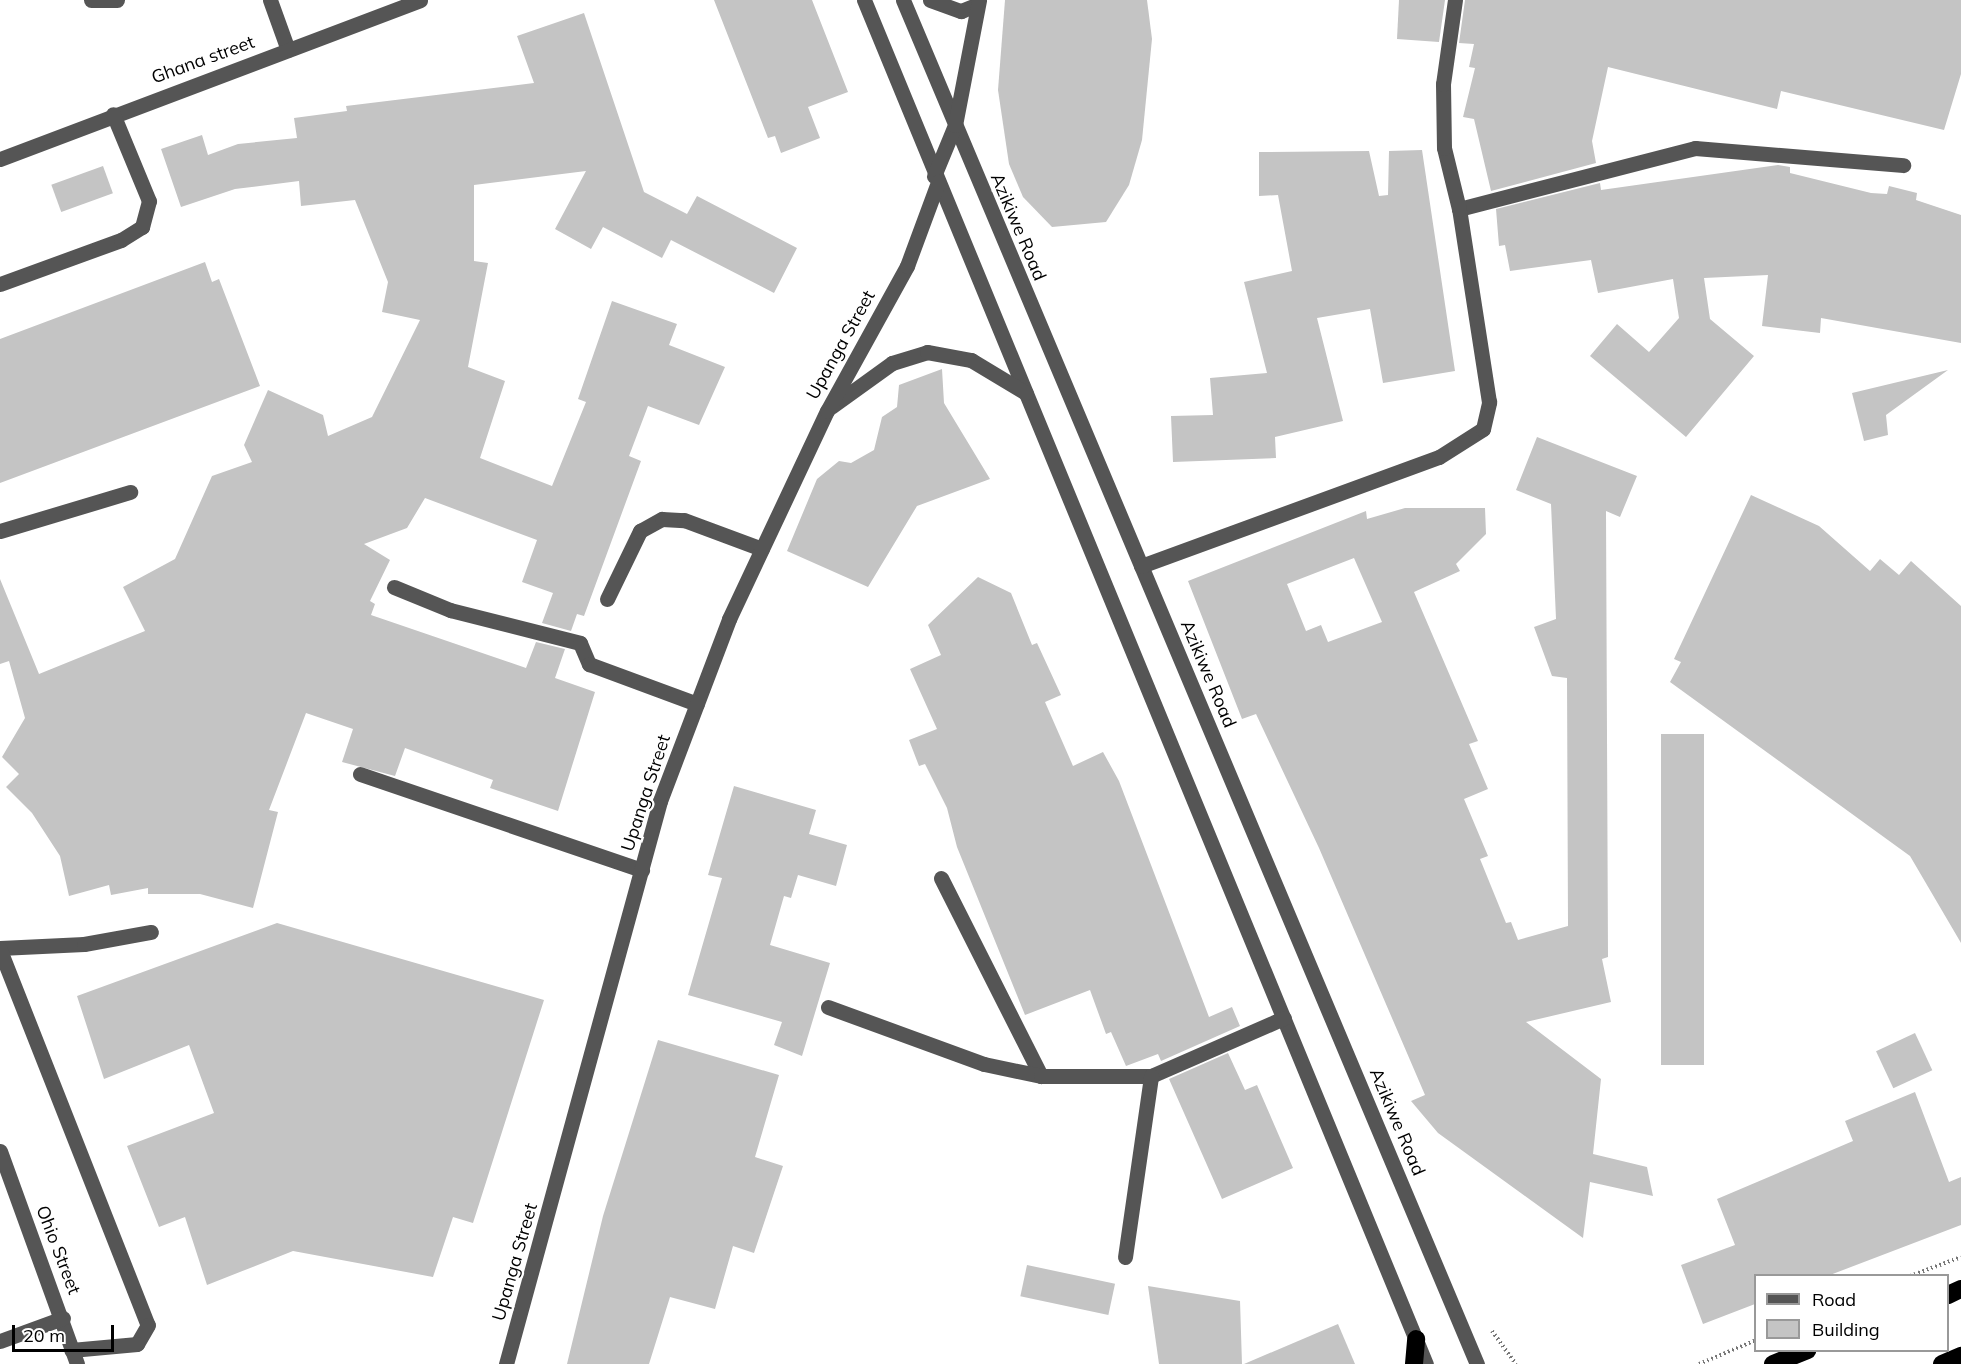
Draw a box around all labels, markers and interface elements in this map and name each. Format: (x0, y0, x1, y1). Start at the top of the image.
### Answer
street label: Ghana street (149, 31, 257, 89)
street label: Azikiwe Road (986, 170, 1050, 284)
street label: Upanga Street (802, 287, 880, 403)
street label: Azikiwe Road (1176, 617, 1240, 731)
street label: Upanga Street (617, 732, 675, 854)
street label: Azikiwe Road (1365, 1065, 1429, 1179)
street label: Upanga Street (488, 1201, 542, 1323)
street label: Ohio Street (31, 1202, 85, 1298)
legend (1754, 1274, 1949, 1352)
text: Road (1812, 1288, 1856, 1311)
scale bar (15, 1313, 117, 1351)
text: Building (1812, 1318, 1880, 1341)
text: 20 m (23, 1324, 65, 1347)

